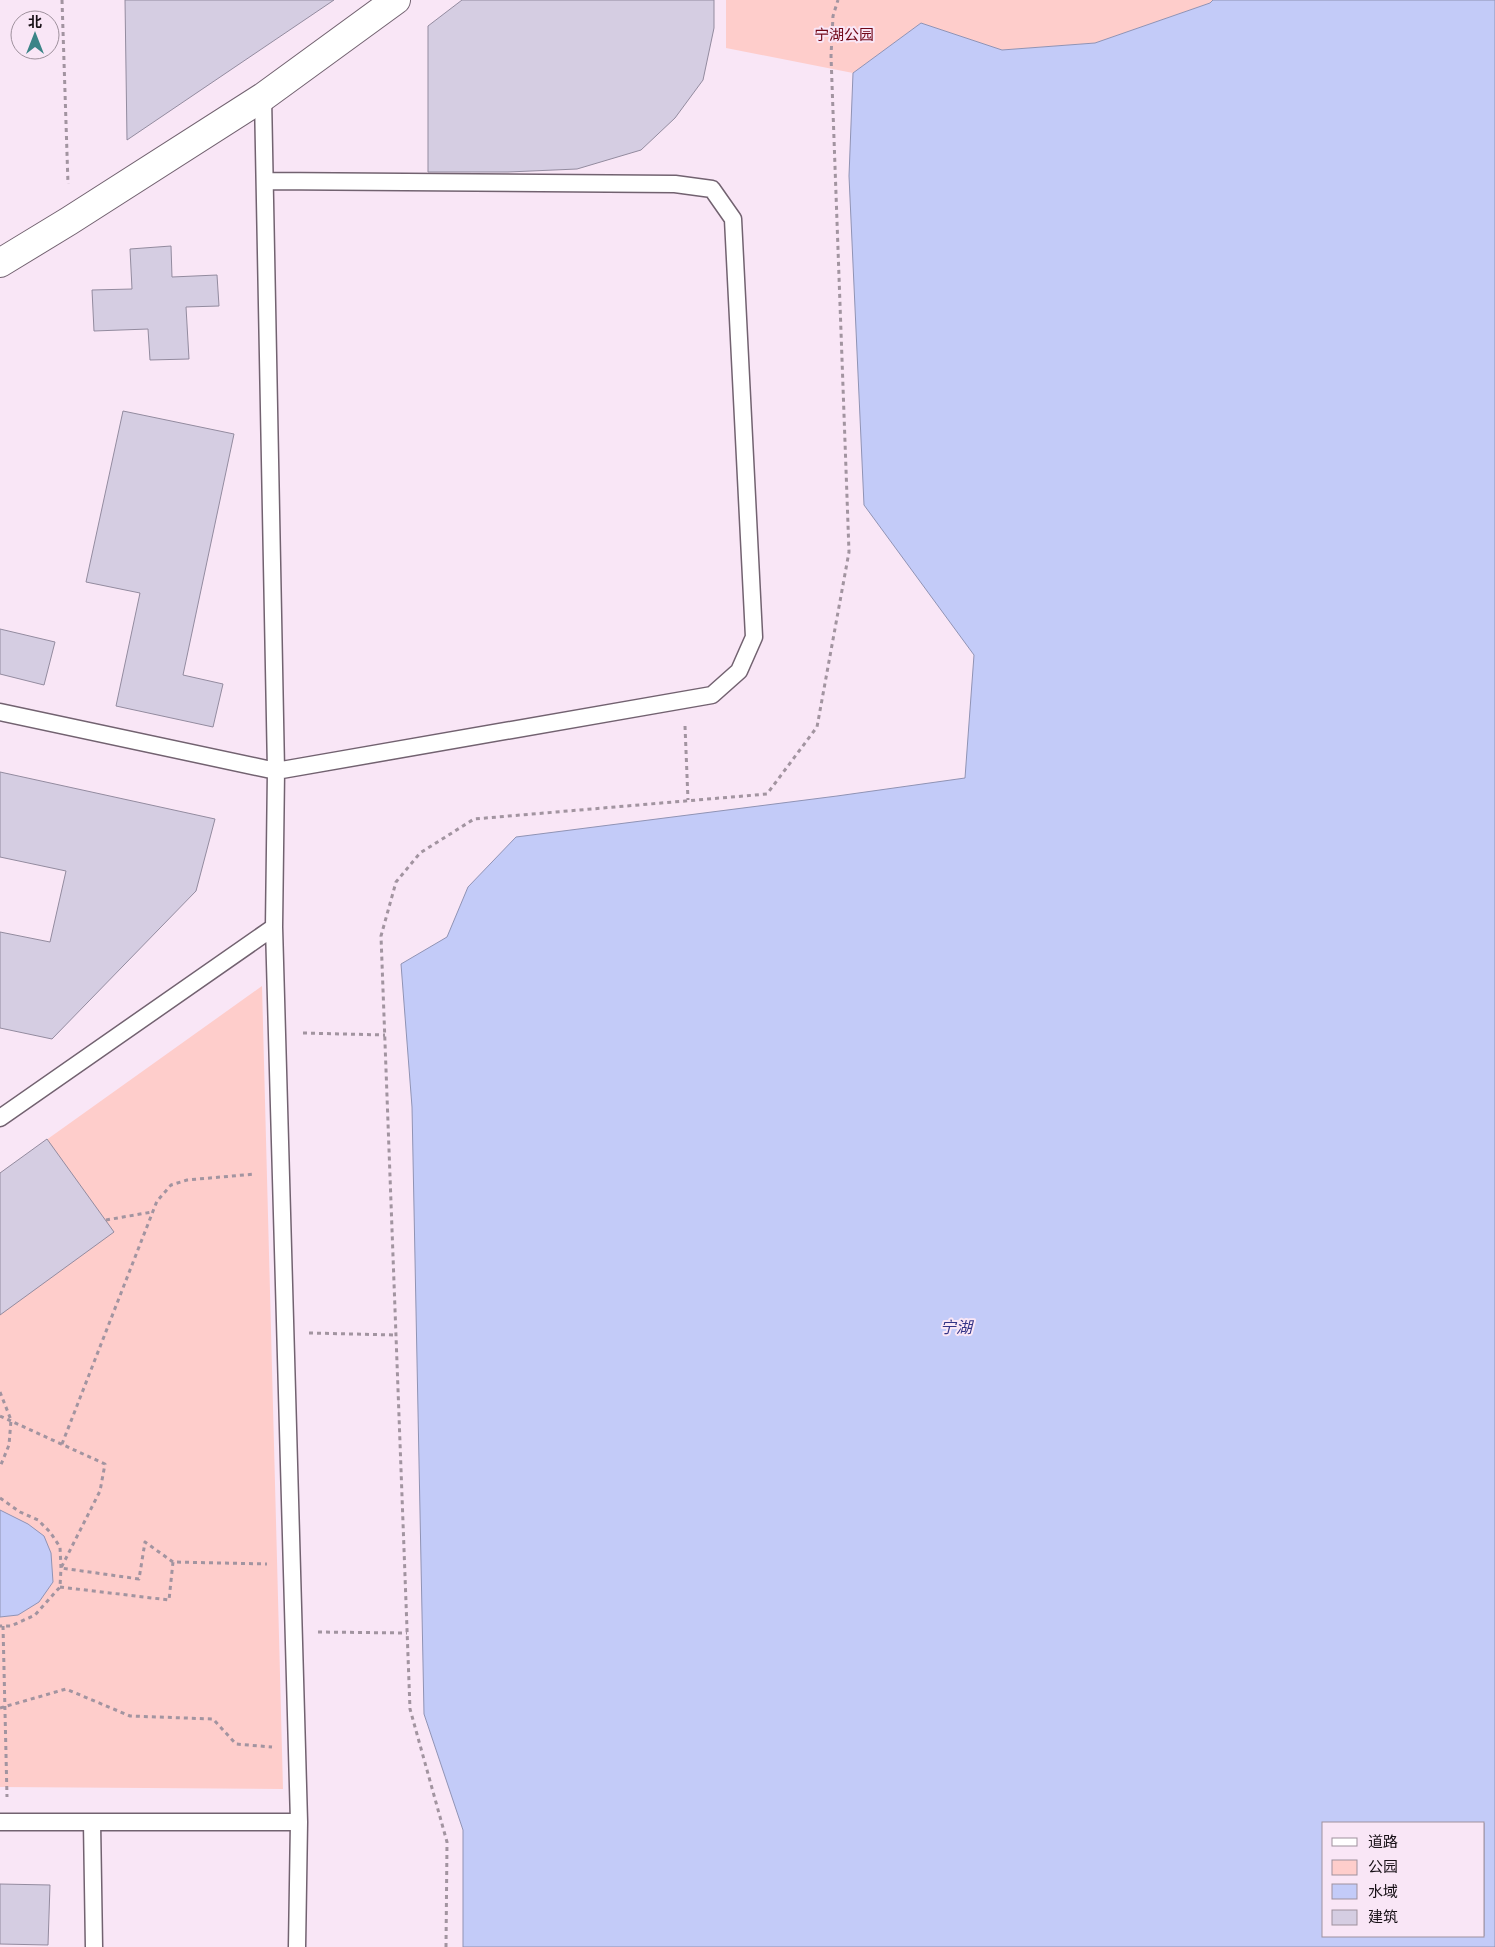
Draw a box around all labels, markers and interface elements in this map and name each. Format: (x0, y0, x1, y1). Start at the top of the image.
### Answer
north arrow (10, 10, 60, 60)
text: 北 (28, 14, 42, 30)
park label: 宁湖公园 (814, 26, 874, 44)
water label: 宁湖 (940, 1318, 975, 1337)
legend (1322, 1822, 1485, 1937)
text: 道路 (1368, 1833, 1398, 1851)
text: 公园 (1368, 1858, 1398, 1876)
text: 水域 (1368, 1883, 1398, 1901)
text: 建筑 (1368, 1908, 1398, 1926)

